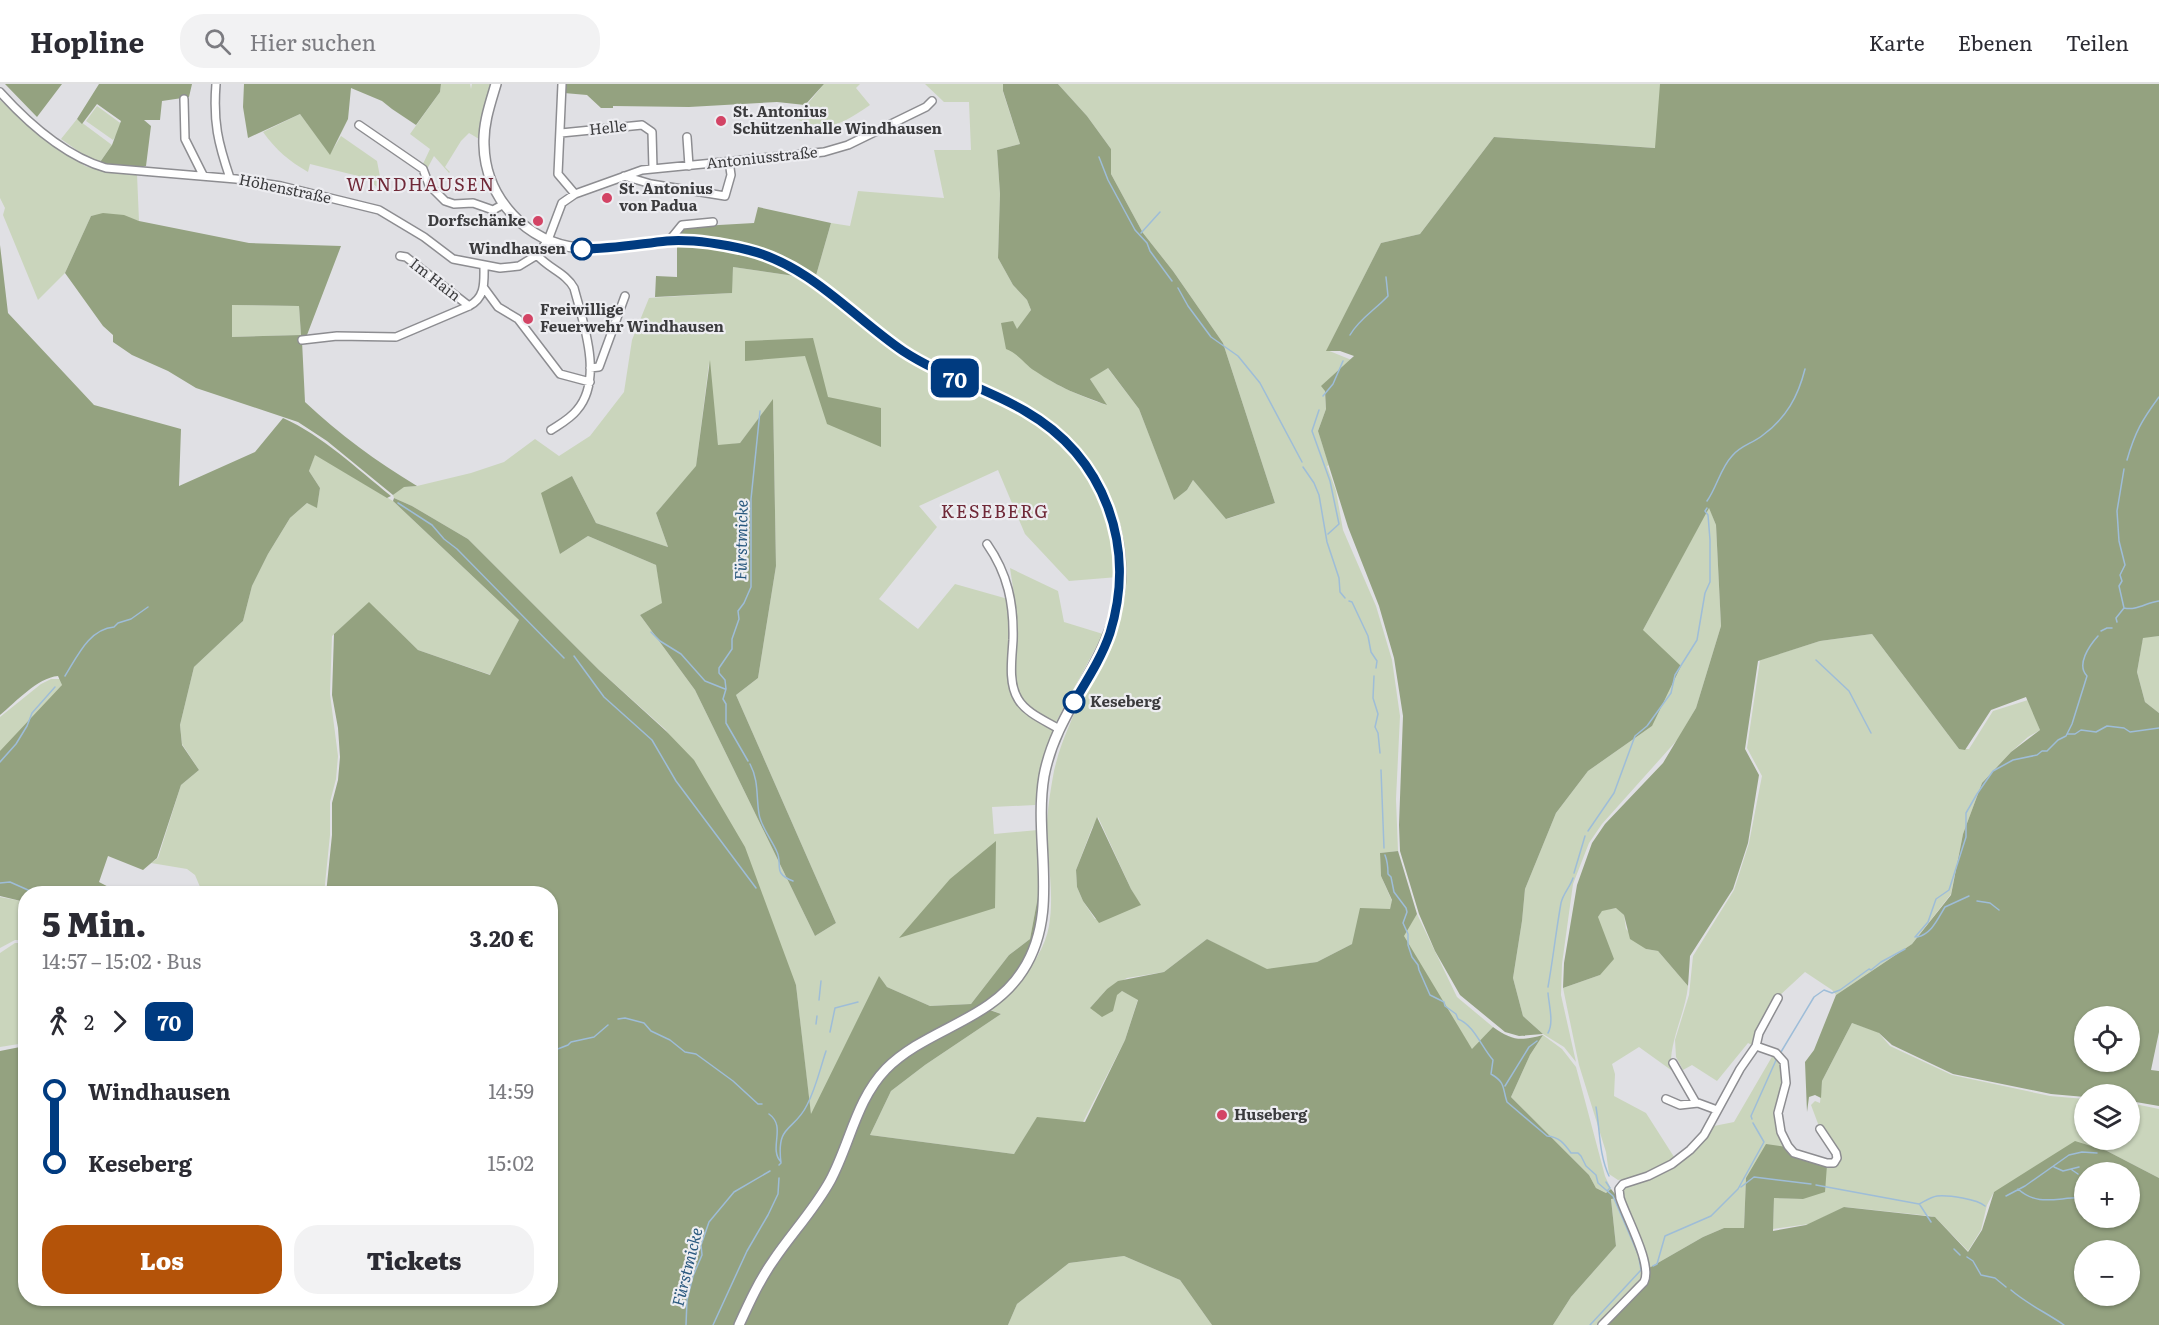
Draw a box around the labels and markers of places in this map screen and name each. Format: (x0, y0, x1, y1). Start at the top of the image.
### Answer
place label: St. Antonius Schützenhalle Windhausen (733, 99, 942, 139)
marker: St. Antonius Schützenhalle Windhausen (714, 114, 728, 128)
place label: St. Antonius von Padua (619, 176, 713, 216)
marker: St. Antonius von Padua (600, 191, 614, 205)
place label: Dorfschänke (427, 208, 526, 231)
marker: Dorfschänke (531, 214, 545, 228)
place label: Windhausen (469, 236, 567, 259)
marker: Windhausen (571, 238, 593, 260)
place label: Freiwillige Feuerwehr Windhausen (540, 297, 725, 337)
marker: Freiwillige Feuerwehr Windhausen (521, 312, 535, 326)
place label: Keseberg (1090, 689, 1162, 712)
marker: Keseberg (1063, 691, 1085, 713)
place label: Huseberg (1234, 1102, 1308, 1125)
marker: Huseberg (1215, 1108, 1229, 1122)

